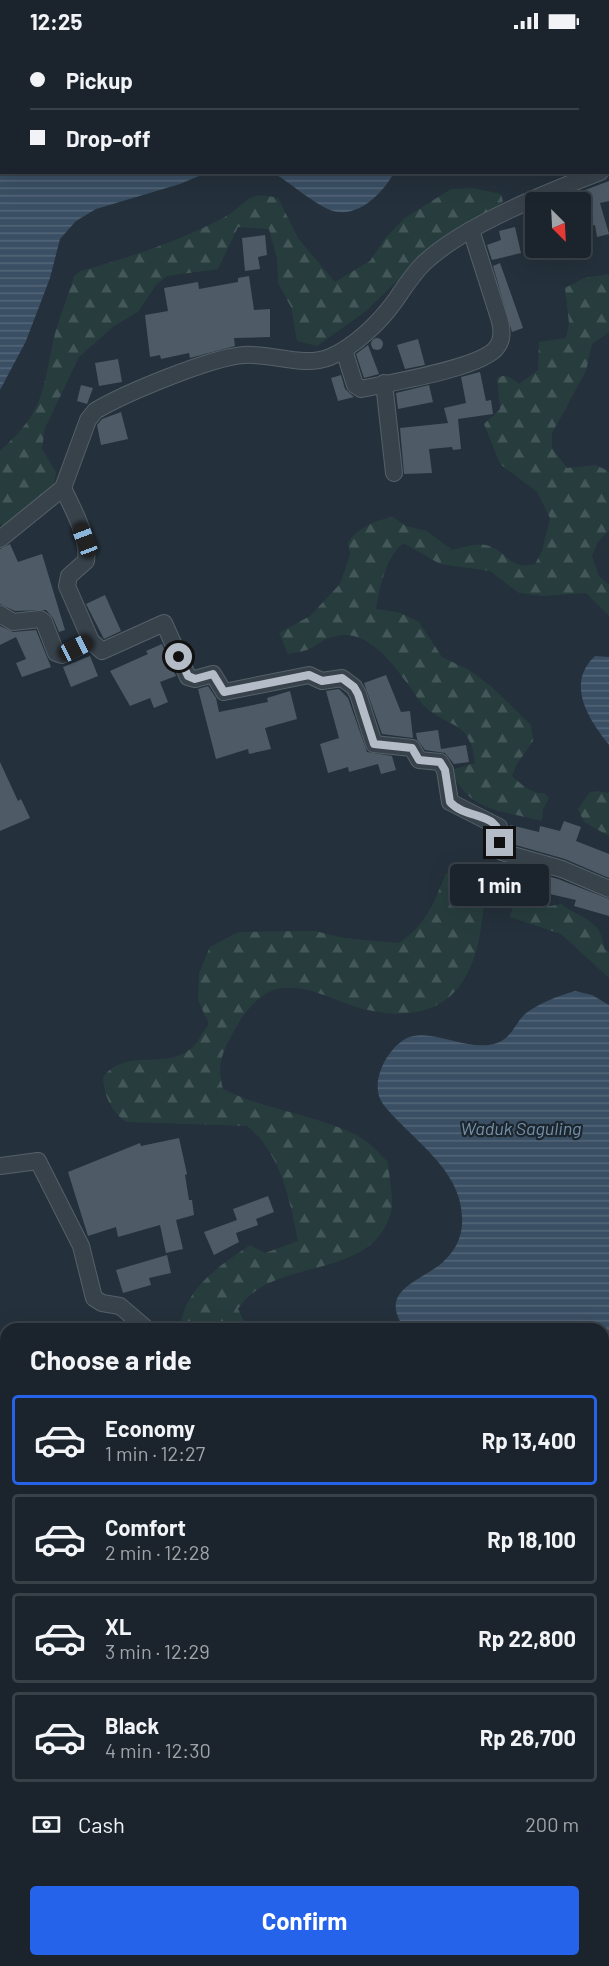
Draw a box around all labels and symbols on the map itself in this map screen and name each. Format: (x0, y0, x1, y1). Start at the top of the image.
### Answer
north arrow (525, 192, 591, 258)
car (70, 520, 100, 560)
car (56, 632, 96, 664)
route start (165, 643, 192, 670)
route end (486, 829, 513, 856)
callout: 1 min (450, 864, 550, 906)
water label: Waduk Saguling (461, 1117, 581, 1139)

